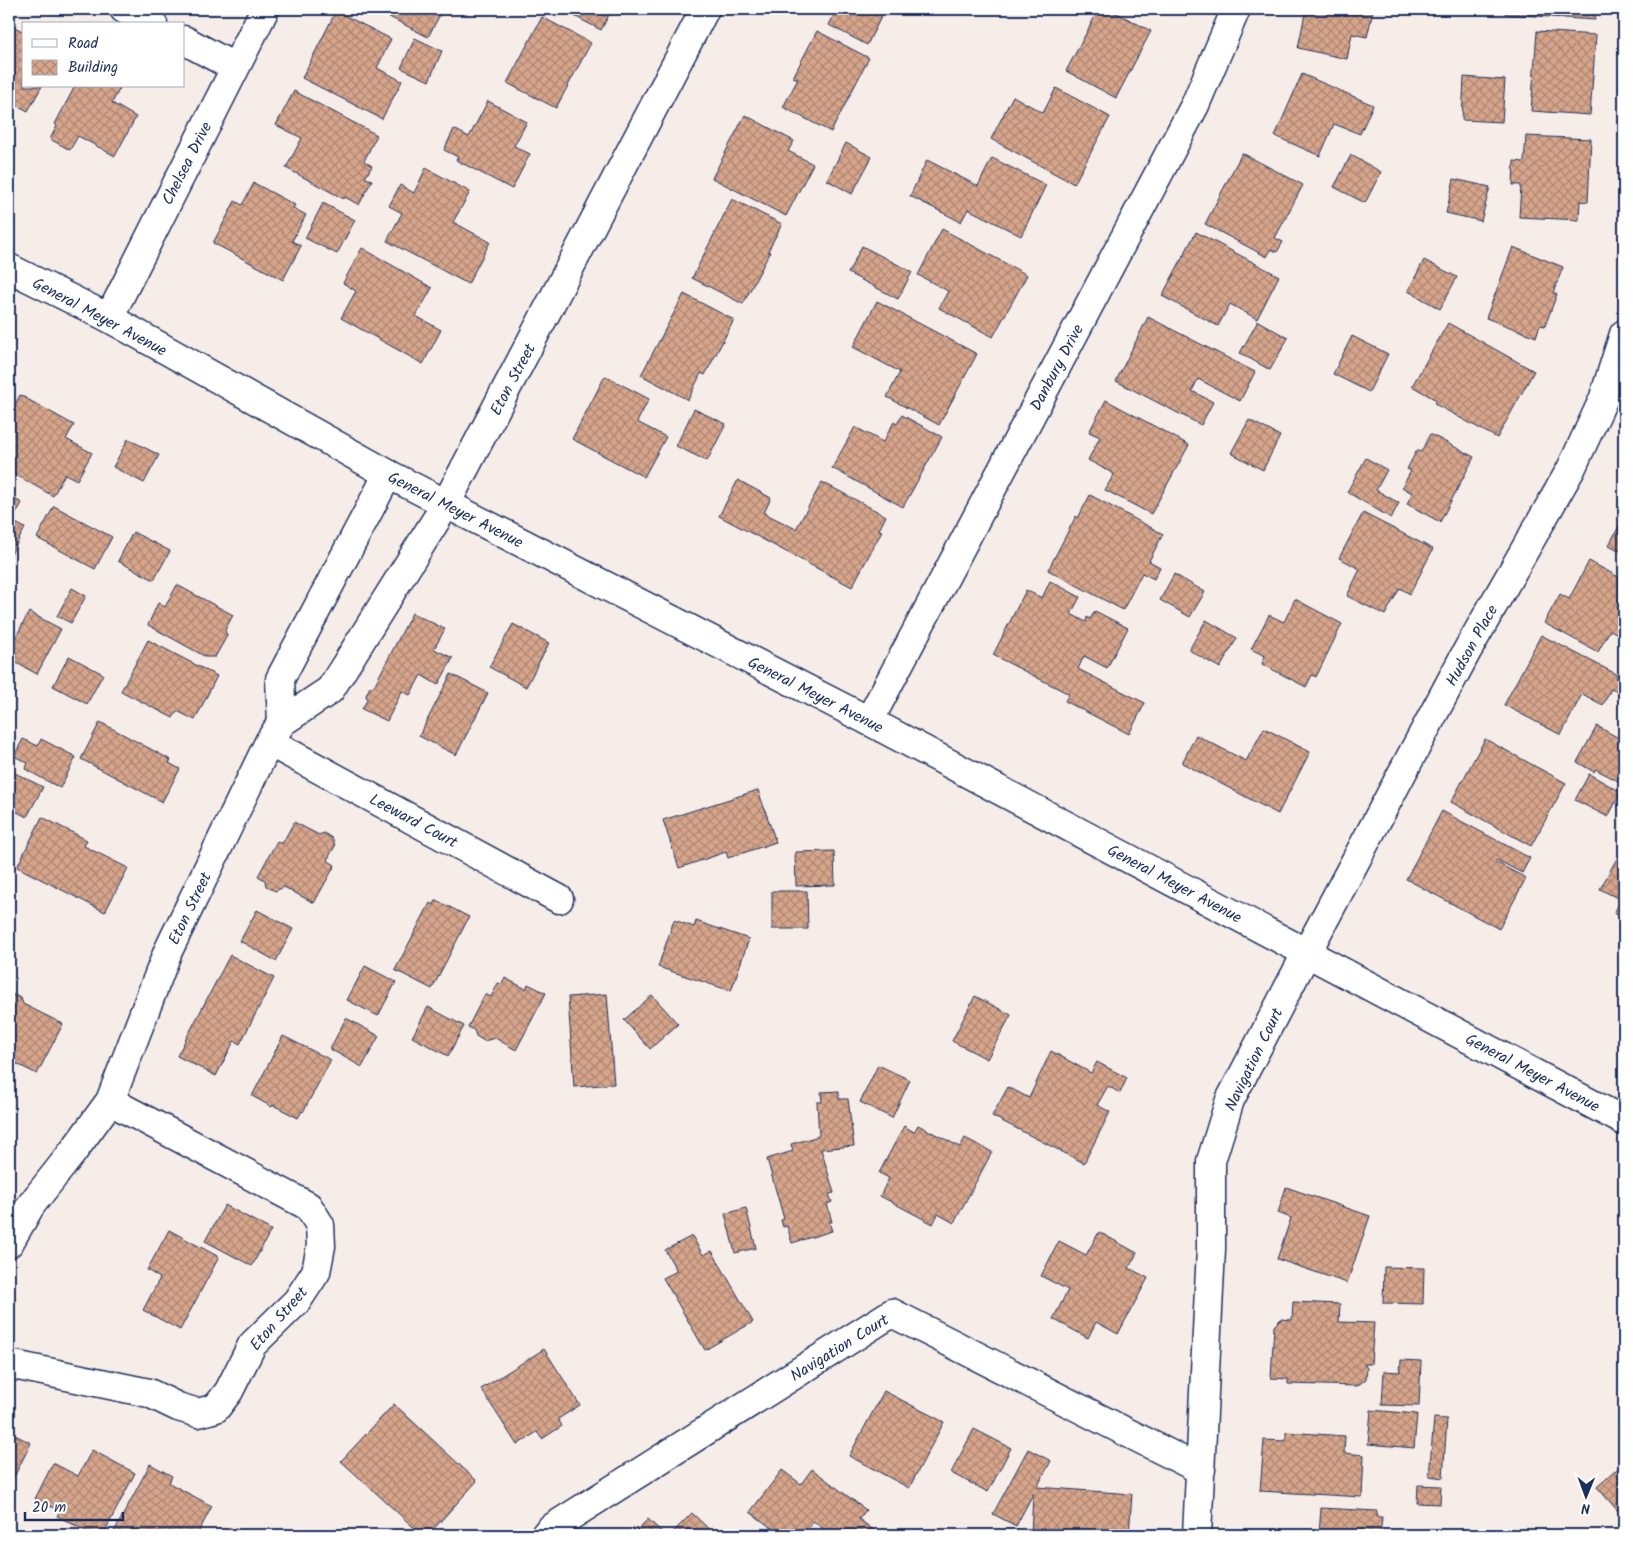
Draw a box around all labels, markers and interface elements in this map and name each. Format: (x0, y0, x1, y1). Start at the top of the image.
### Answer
legend (22, 22, 185, 88)
text: Road (68, 32, 99, 56)
text: Building (68, 56, 118, 80)
street label: Chelsea Drive (156, 118, 219, 210)
street label: General Meyer Avenue (28, 271, 171, 363)
street label: Danbury Drive (1024, 320, 1091, 416)
street label: Eton Street (484, 339, 543, 420)
street label: General Meyer Avenue (383, 465, 527, 555)
street label: Hudson Place (1440, 600, 1505, 691)
street label: General Meyer Avenue (743, 650, 887, 740)
street label: Leeward Court (365, 787, 463, 856)
street label: General Meyer Avenue (1103, 838, 1246, 930)
street label: Eton Street (162, 867, 219, 949)
street label: Navigation Court (1219, 1003, 1291, 1116)
street label: General Meyer Avenue (1461, 1027, 1604, 1119)
street label: Eton Street (244, 1281, 315, 1357)
street label: Navigation Court (786, 1308, 895, 1389)
north arrow (1560, 1472, 1610, 1522)
scale bar (25, 1489, 122, 1521)
text: 20 m (32, 1496, 66, 1520)
text: N (1581, 1497, 1590, 1519)

